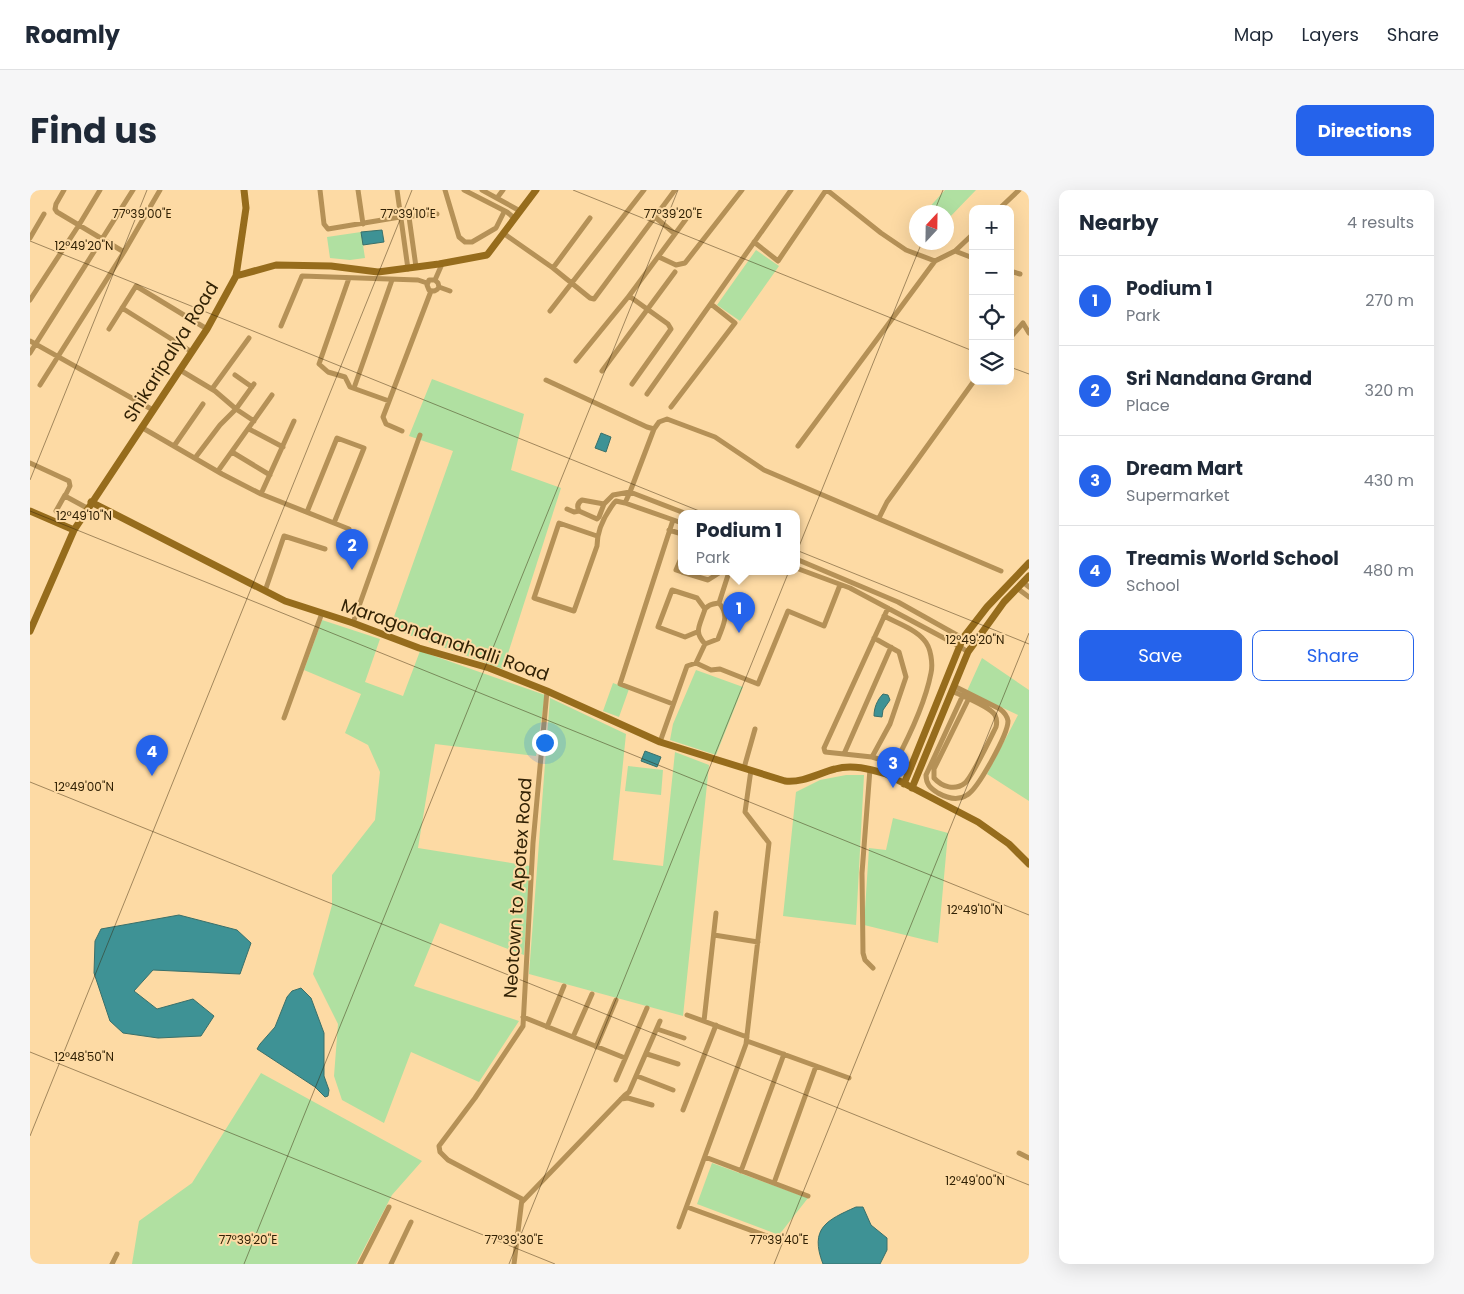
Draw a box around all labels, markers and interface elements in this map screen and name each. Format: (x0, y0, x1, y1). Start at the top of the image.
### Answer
text: Roamly (25, 18, 120, 51)
text: Map (1234, 22, 1274, 47)
text: Layers (1302, 22, 1359, 47)
text: Share (1387, 22, 1439, 47)
button: Directions (1296, 105, 1434, 156)
text: Find us (30, 106, 157, 155)
text: 77°39'00"E (112, 205, 172, 222)
text: 77°39'10"E (380, 205, 436, 222)
text: 77°39'20"E (644, 205, 702, 222)
north arrow (909, 205, 954, 250)
map controls (969, 205, 1014, 385)
button: + (969, 205, 1014, 250)
text: Nearby (1079, 208, 1159, 237)
text: 4 results (1347, 211, 1414, 234)
text: 12°49'20"N (54, 237, 114, 254)
button: − (969, 250, 1014, 295)
text: Podium 1 (1126, 275, 1213, 302)
street label: Shikaripalya Road (117, 277, 224, 427)
text: 1 (1092, 289, 1098, 312)
text: 270 m (1365, 289, 1414, 312)
button: locate (969, 295, 1014, 340)
text: Park (1126, 304, 1160, 327)
button: layers (969, 340, 1014, 385)
text: Sri Nandana Grand (1126, 365, 1312, 392)
text: 2 (1090, 379, 1100, 402)
text: 320 m (1365, 379, 1414, 402)
text: Place (1126, 394, 1170, 417)
text: Dream Mart (1126, 455, 1243, 482)
text: 3 (1090, 469, 1100, 492)
text: 430 m (1364, 469, 1414, 492)
text: Supermarket (1126, 484, 1230, 507)
text: 12°49'10"N (56, 507, 112, 524)
popup (678, 510, 800, 575)
text: Podium 1 (696, 517, 782, 544)
pin: 2 (336, 529, 368, 570)
text: Treamis World School (1126, 545, 1339, 572)
text: Park (696, 546, 730, 569)
text: 4 (1090, 559, 1100, 582)
text: 480 m (1363, 559, 1414, 582)
text: School (1126, 574, 1180, 597)
street label: Maragondanahalli Road (338, 592, 552, 687)
pin: 1 (723, 592, 755, 633)
button: Save (1079, 630, 1242, 681)
button: Share (1252, 630, 1414, 681)
text: 12°49'20"N (945, 631, 1005, 648)
your location (532, 730, 558, 756)
pin: 4 (136, 735, 168, 776)
pin: 3 (877, 747, 909, 788)
street label: Neotown to Apotex Road (497, 777, 538, 999)
text: 12°49'00"N (54, 778, 114, 795)
text: 12°49'10"N (947, 901, 1003, 918)
text: 12°48'50"N (54, 1048, 114, 1065)
text: 12°49'00"N (945, 1172, 1005, 1189)
text: 77°39'20"E (219, 1231, 277, 1248)
text: 77°39'30"E (485, 1231, 543, 1248)
text: 77°39'40"E (749, 1231, 809, 1248)

